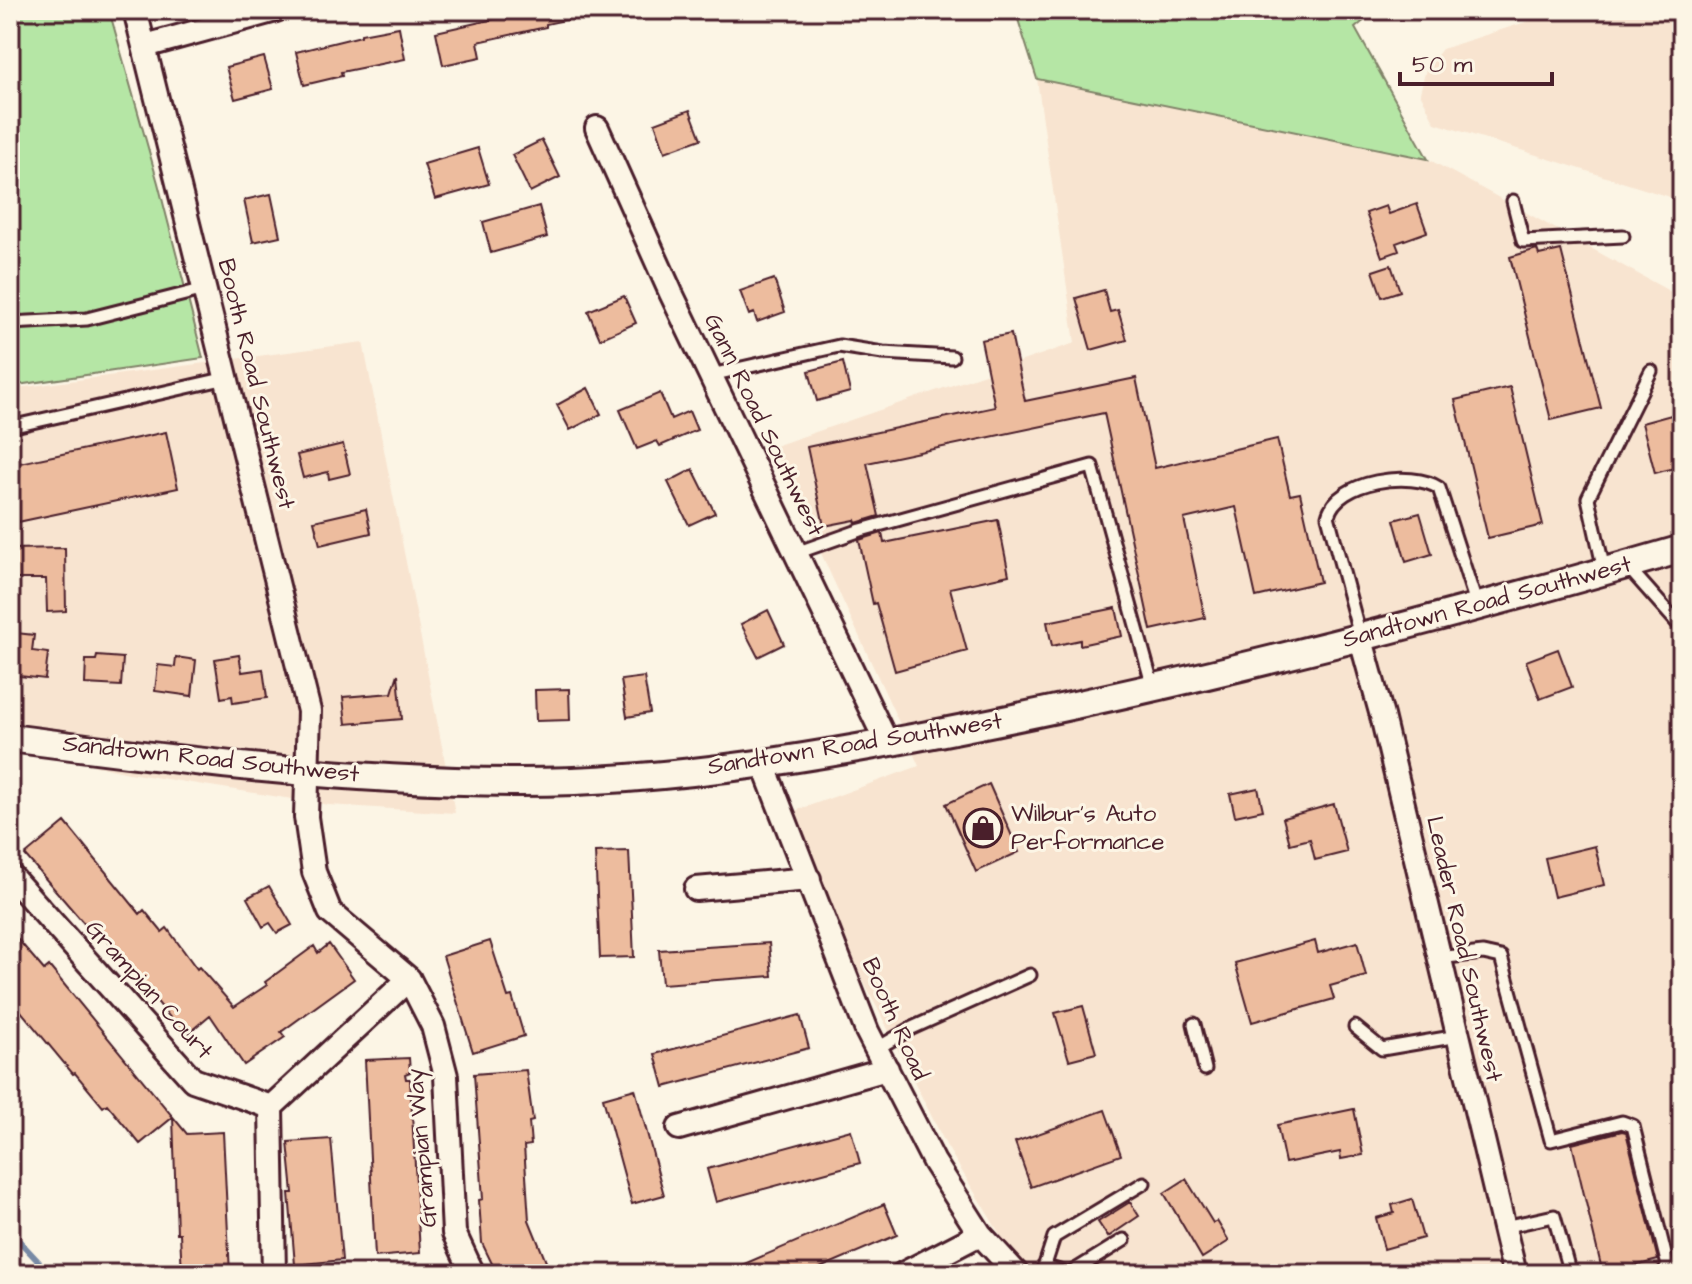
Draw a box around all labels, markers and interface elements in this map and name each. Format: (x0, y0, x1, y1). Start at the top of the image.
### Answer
scale bar (1400, 36, 1552, 86)
text: 50 m (1412, 48, 1473, 82)
street label: Booth Road Southwest (208, 255, 304, 513)
street label: Gann Road Southwest (695, 308, 833, 542)
street label: Sandtown Road Southwest (1339, 547, 1635, 657)
street label: Sandtown Road Southwest (705, 704, 1005, 784)
street label: Sandtown Road Southwest (61, 727, 361, 791)
place label: Wilbur's Auto Performance (1011, 797, 1165, 859)
shop icon: Wilbur's Auto Performance (962, 807, 1004, 849)
street label: Leader Road Southwest (1417, 813, 1511, 1085)
street label: Grampian Court (77, 913, 221, 1067)
street label: Booth Road (853, 953, 937, 1085)
street label: Grampian Way (398, 1067, 447, 1229)

